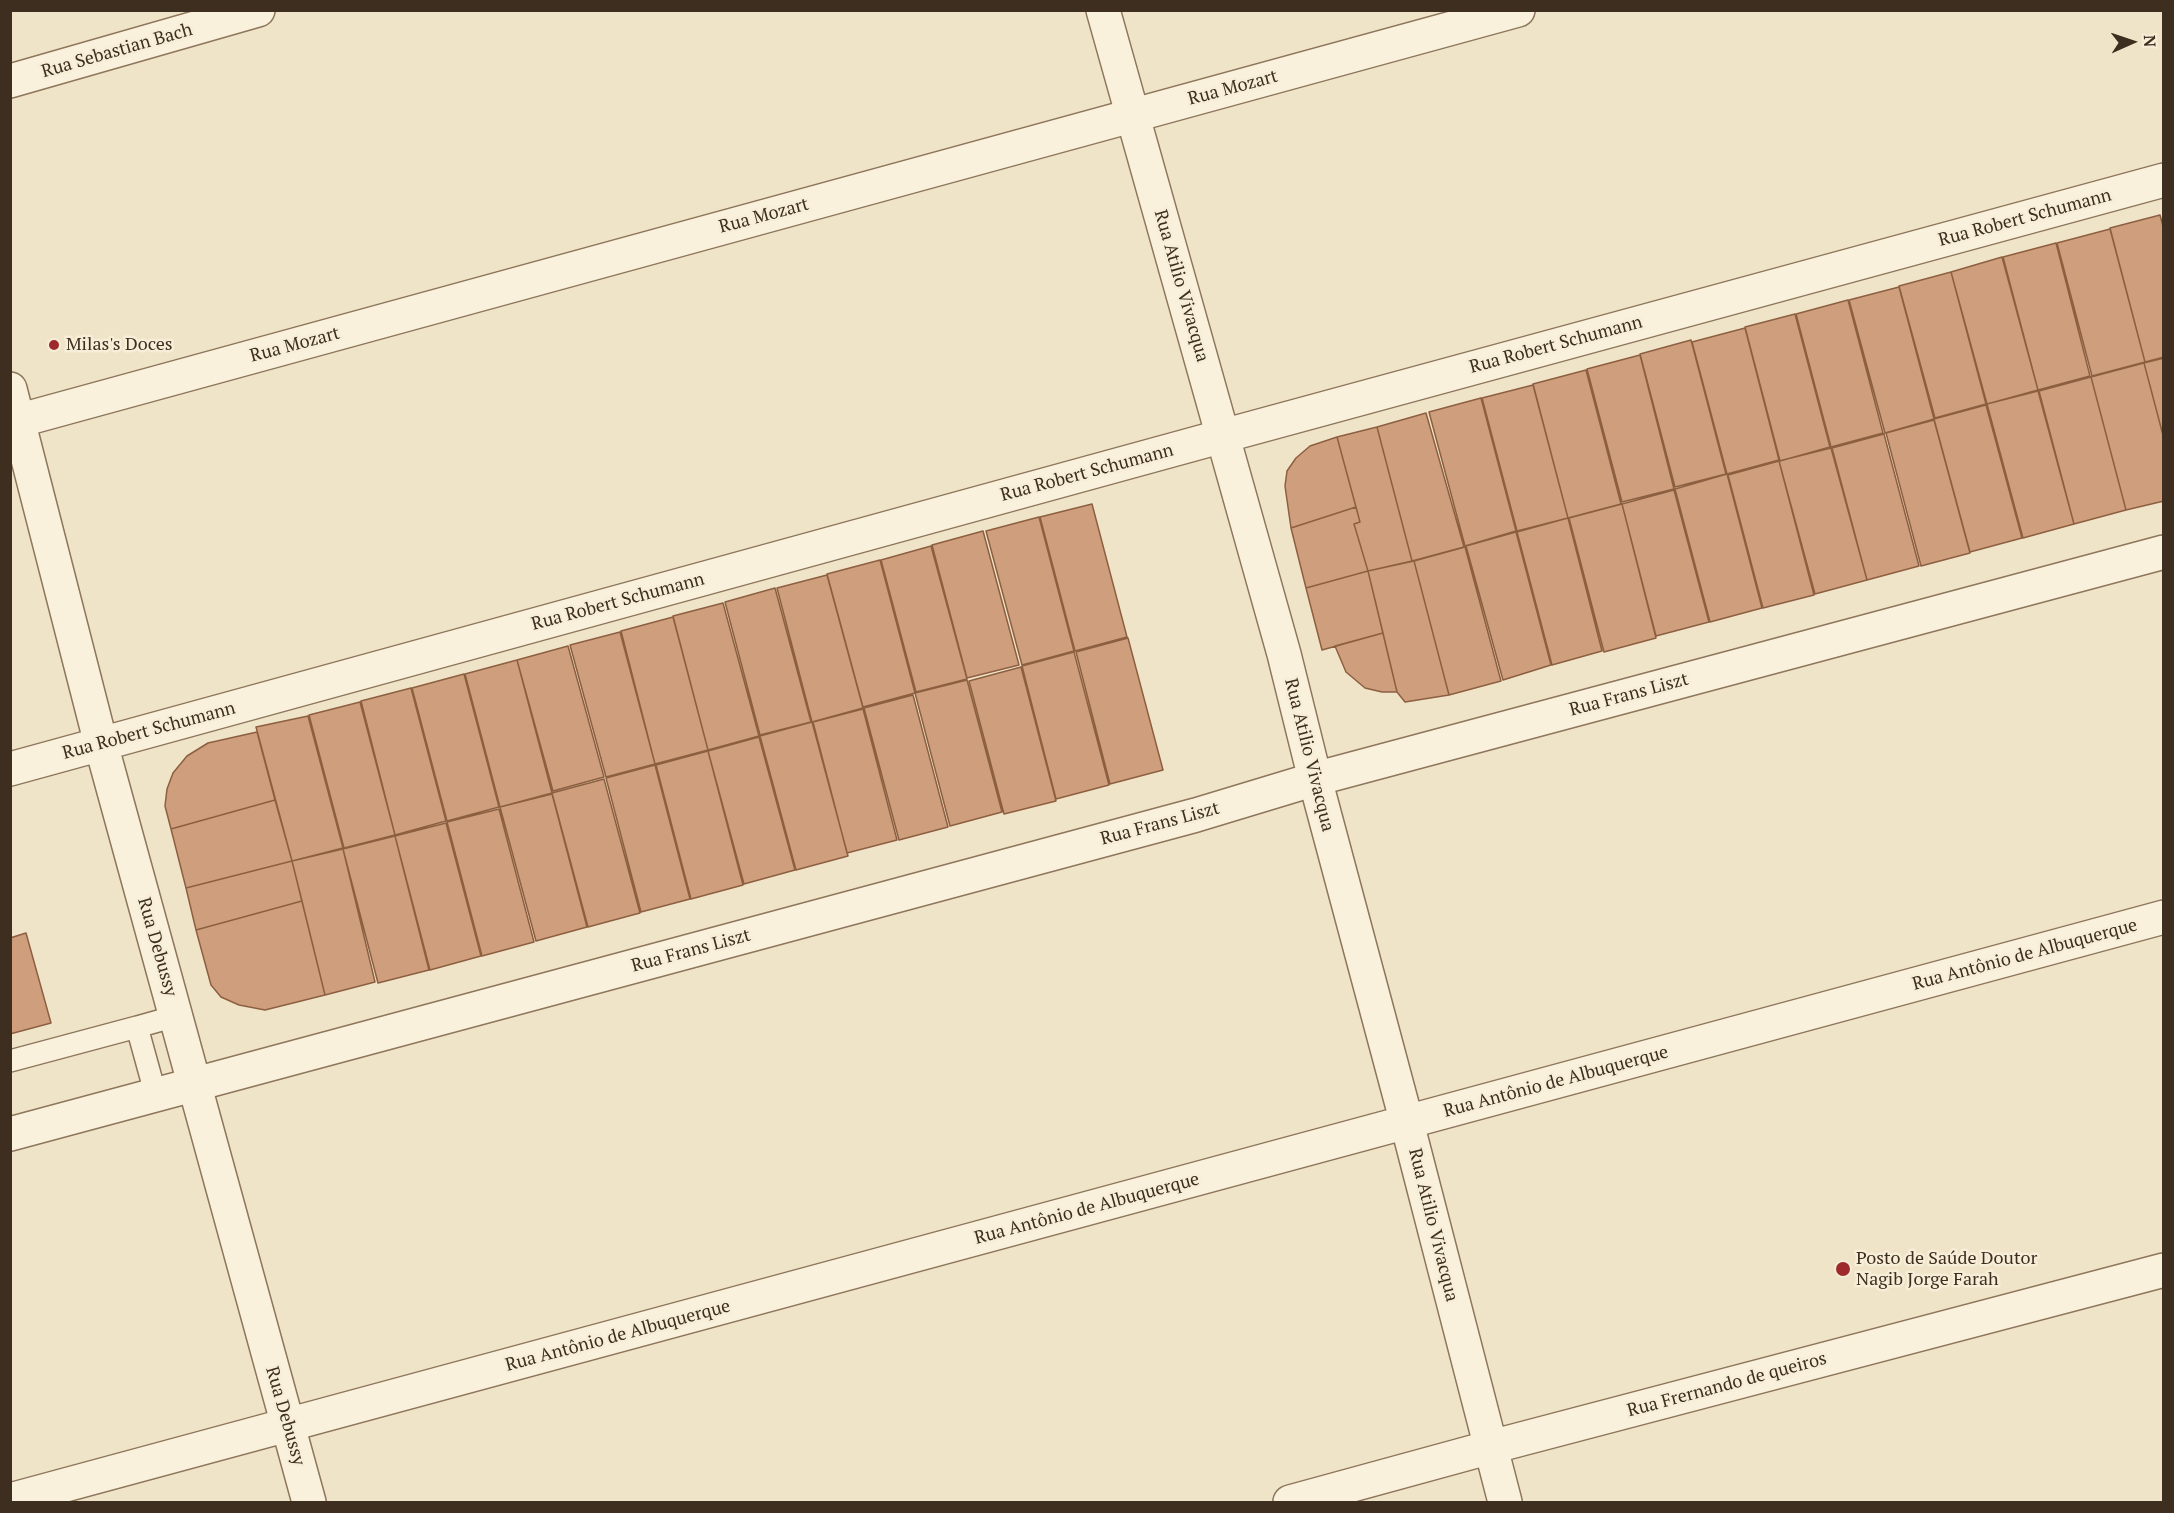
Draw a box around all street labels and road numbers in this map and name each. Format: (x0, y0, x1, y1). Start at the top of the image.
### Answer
street label: Rua Sebastian Bach (39, 19, 195, 83)
street label: Rua Mozart (1186, 66, 1280, 110)
street label: Rua Robert Schumann (1936, 185, 2114, 251)
street label: Rua Mozart (717, 194, 811, 238)
street label: Rua Atilio Vivacqua (1149, 207, 1213, 365)
street label: Rua Robert Schumann (1467, 312, 1645, 378)
street label: Rua Mozart (248, 323, 342, 367)
street label: Rua Robert Schumann (998, 440, 1176, 506)
street label: Rua Robert Schumann (529, 569, 707, 635)
street label: Rua Frans Liszt (1567, 669, 1691, 721)
street label: Rua Atilio Vivacqua (1279, 676, 1339, 834)
street label: Rua Robert Schumann (60, 698, 238, 764)
street label: Rua Frans Liszt (1098, 798, 1222, 850)
street label: Rua Debussy (133, 895, 181, 999)
street label: Rua Antônio de Albuquerque (1910, 915, 2140, 995)
street label: Rua Frans Liszt (629, 925, 753, 977)
street label: Rua Antônio de Albuquerque (1441, 1042, 1671, 1122)
street label: Rua Atilio Vivacqua (1403, 1146, 1463, 1304)
street label: Rua Antônio de Albuquerque (972, 1169, 1202, 1249)
street label: Rua Antônio de Albuquerque (503, 1296, 733, 1376)
street label: Rua Frernando de queiros (1625, 1348, 1829, 1422)
street label: Rua Debussy (261, 1364, 309, 1468)

